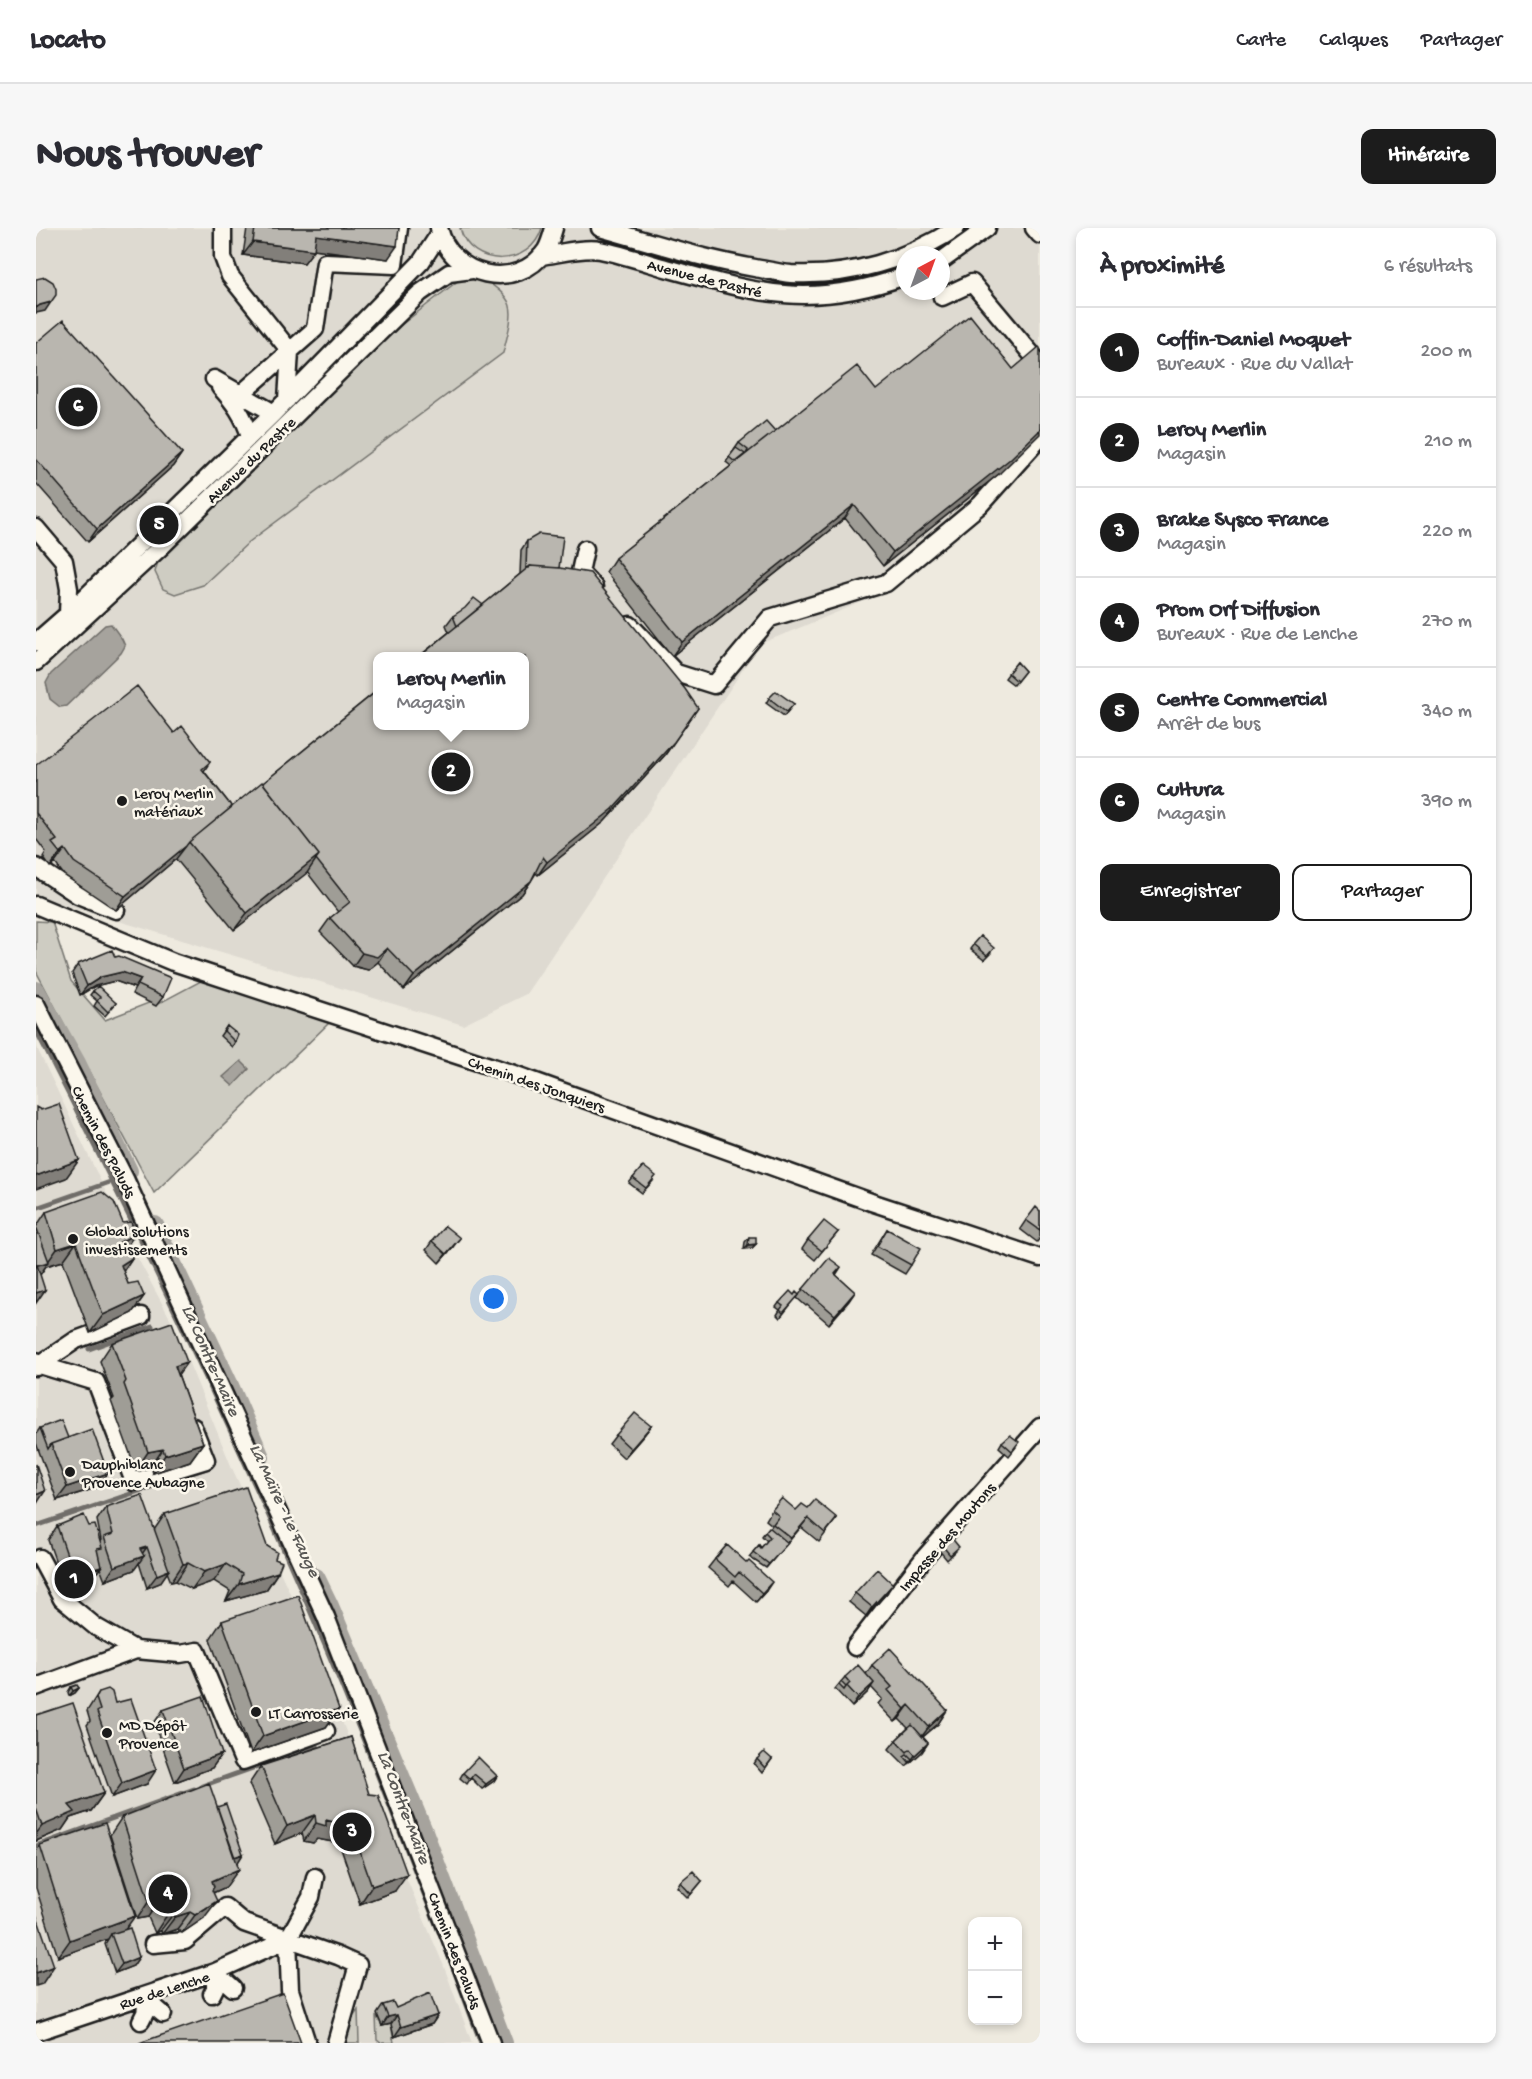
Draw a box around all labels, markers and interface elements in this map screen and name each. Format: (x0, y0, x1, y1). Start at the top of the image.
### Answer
text: Locato (30, 25, 106, 58)
text: Carte (1236, 29, 1286, 54)
text: Calques (1319, 29, 1388, 54)
text: Partager (1421, 29, 1502, 54)
button: Itinéraire (1361, 129, 1496, 184)
text: Nous trouver (36, 132, 259, 181)
north arrow (896, 246, 950, 300)
text: À proximité (1100, 252, 1224, 283)
text: 6 résultats (1384, 256, 1472, 279)
street label: Avenue de Pastré (645, 257, 764, 304)
text: Coffin-Daniel Moquet (1157, 328, 1350, 354)
text: 1 (1115, 341, 1124, 364)
text: 200 m (1421, 341, 1472, 364)
text: Bureaux · Rue du Vallat (1157, 354, 1352, 377)
pin: 6 (58, 384, 98, 429)
street label: Avenue du Pastre (204, 414, 302, 509)
text: Leroy Merlin (1157, 418, 1266, 444)
text: 2 (1115, 431, 1124, 454)
text: 210 m (1424, 431, 1472, 454)
text: Magasin (1157, 444, 1226, 467)
pin: 5 (140, 502, 178, 548)
text: Brake Sysco France (1157, 508, 1328, 534)
text: 3 (1114, 521, 1125, 544)
text: 220 m (1422, 521, 1472, 544)
text: Magasin (1157, 534, 1226, 557)
text: Prom Orf Diffusion (1157, 598, 1320, 624)
text: 4 (1115, 611, 1124, 634)
text: 270 m (1422, 611, 1472, 634)
text: Bureaux · Rue de Lenche (1157, 624, 1357, 647)
popup (373, 652, 529, 730)
text: Leroy Merlin (396, 667, 506, 693)
text: Centre Commercial (1157, 688, 1327, 714)
text: Magasin (396, 693, 465, 716)
text: 5 (1114, 701, 1125, 724)
text: 340 m (1422, 701, 1472, 724)
text: Arrêt de bus (1157, 714, 1260, 737)
pin: 2 (432, 750, 470, 794)
text: Cultura (1157, 778, 1223, 804)
place label: Leroy Merlin matériaux (134, 786, 214, 823)
text: 6 (1114, 791, 1125, 814)
text: 390 m (1421, 791, 1472, 814)
marker: Leroy Merlin matériaux (115, 794, 129, 808)
text: Magasin (1157, 804, 1226, 827)
button: Enregistrer (1100, 864, 1280, 921)
button: Partager (1292, 864, 1472, 921)
street label: Chemin des Jonquiers (465, 1054, 608, 1119)
street label: Chemin des Paluds (65, 1083, 139, 1203)
place label: Global solutions investissements (85, 1224, 190, 1261)
marker: Global solutions investissements (66, 1232, 80, 1246)
your location (479, 1284, 508, 1313)
water label: La Contre-Maïre (176, 1302, 244, 1420)
water label: La Maïre - Le Fauge (244, 1441, 324, 1582)
place label: Dauphiblanc Provence Aubagne (81, 1457, 205, 1494)
marker: Dauphiblanc Provence Aubagne (63, 1465, 77, 1479)
street label: Impasse des Moutons (896, 1479, 1002, 1597)
pin: 1 (54, 1556, 93, 1602)
marker: LT Carrosserie (249, 1705, 263, 1719)
place label: LT Carrosserie (268, 1706, 359, 1725)
place label: MD Dépôt Provence (118, 1718, 187, 1755)
marker: MD Dépôt Provence (100, 1726, 114, 1740)
water label: La Contre-Maïre (372, 1748, 434, 1868)
pin: 3 (332, 1810, 372, 1854)
pin: 4 (148, 1872, 188, 1916)
street label: Chemin des Paluds (422, 1890, 484, 2013)
map controls (968, 1917, 1022, 2025)
button: + (968, 1917, 1022, 1971)
street label: Rue de Lenche (118, 1969, 213, 2016)
button: − (968, 1971, 1022, 2025)

